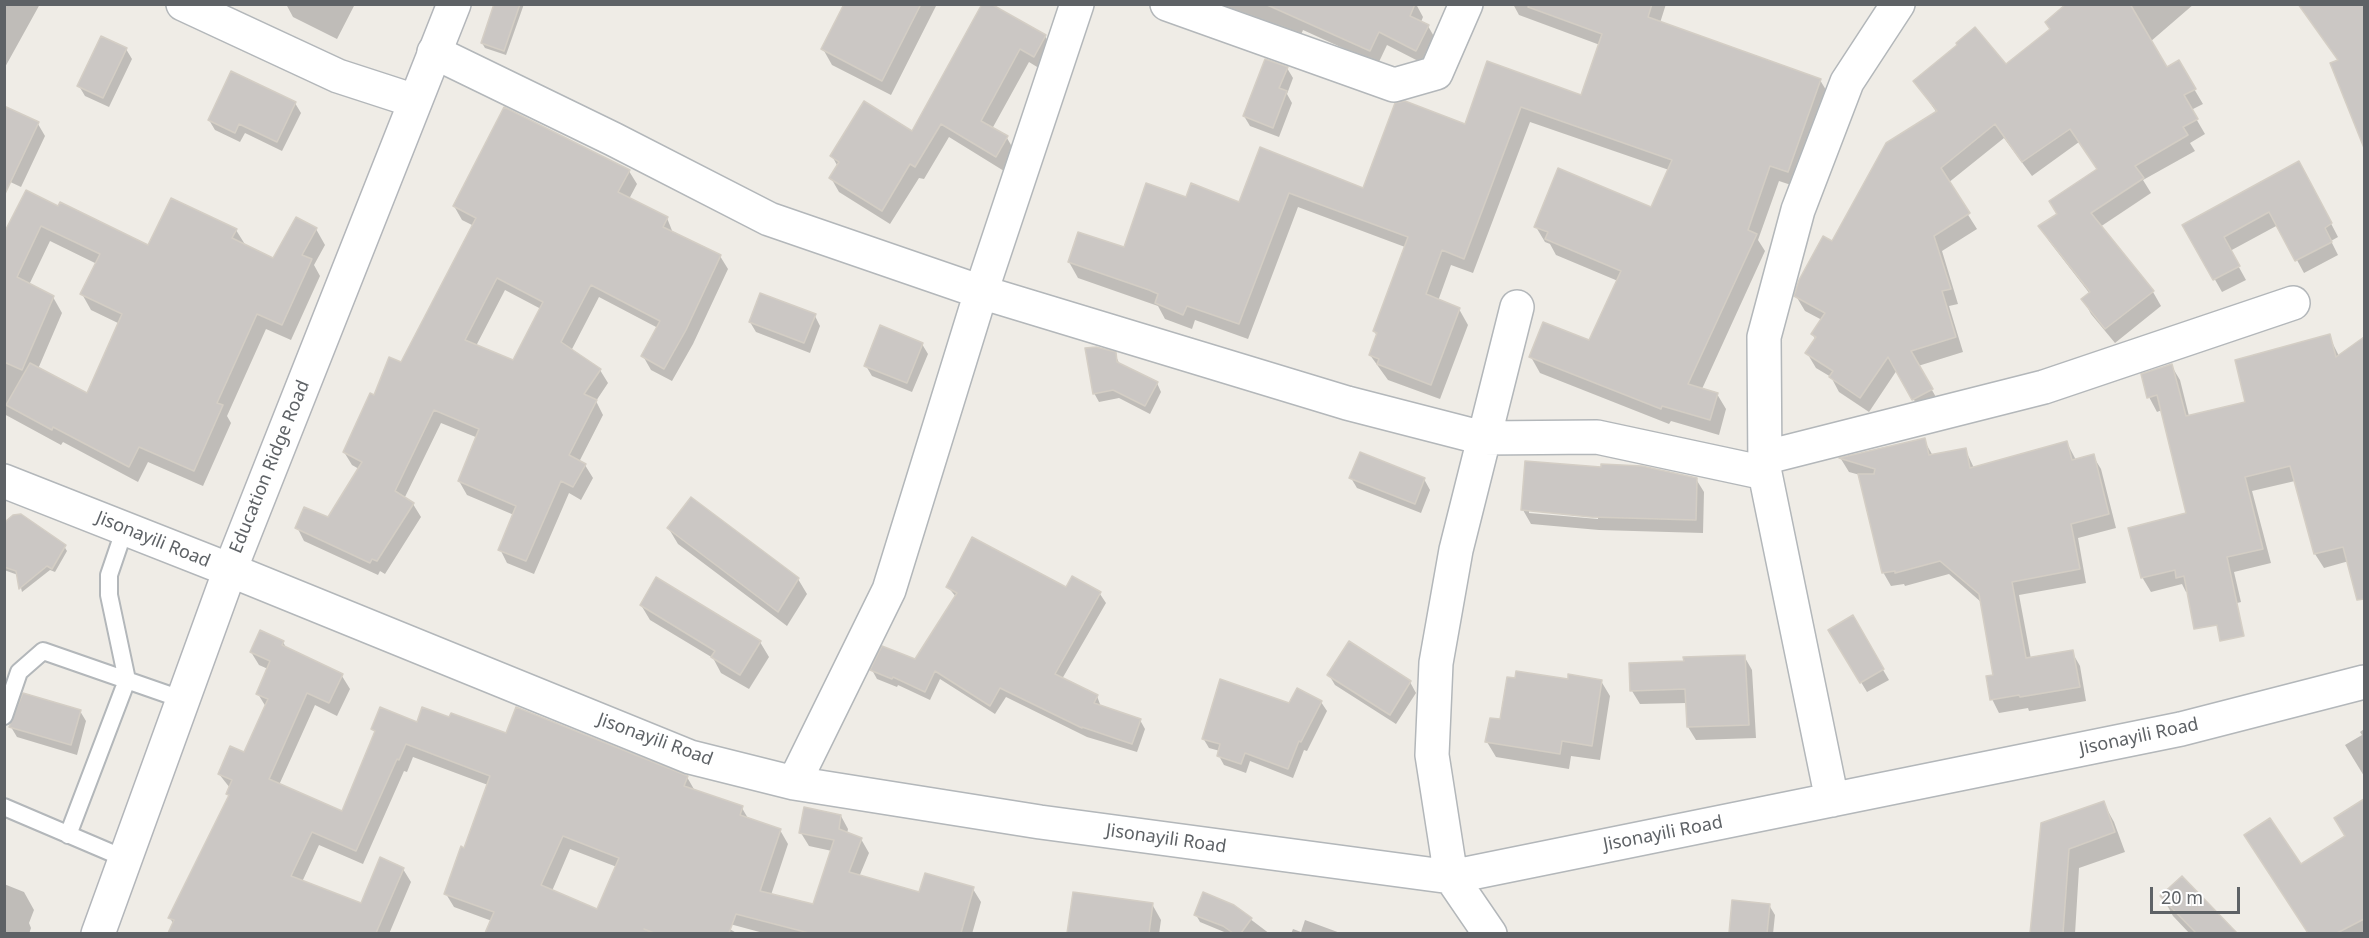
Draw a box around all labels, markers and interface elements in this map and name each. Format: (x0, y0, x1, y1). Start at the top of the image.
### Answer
street label: Education Ridge Road (225, 377, 315, 557)
street label: Jisonayili Road (93, 507, 213, 573)
street label: Jisonayili Road (594, 709, 716, 771)
street label: Jisonayili Road (2077, 714, 2201, 760)
street label: Jisonayili Road (1601, 812, 1725, 856)
street label: Jisonayili Road (1104, 820, 1228, 858)
scale bar (2153, 875, 2243, 913)
text: 20 m (2161, 885, 2203, 909)

